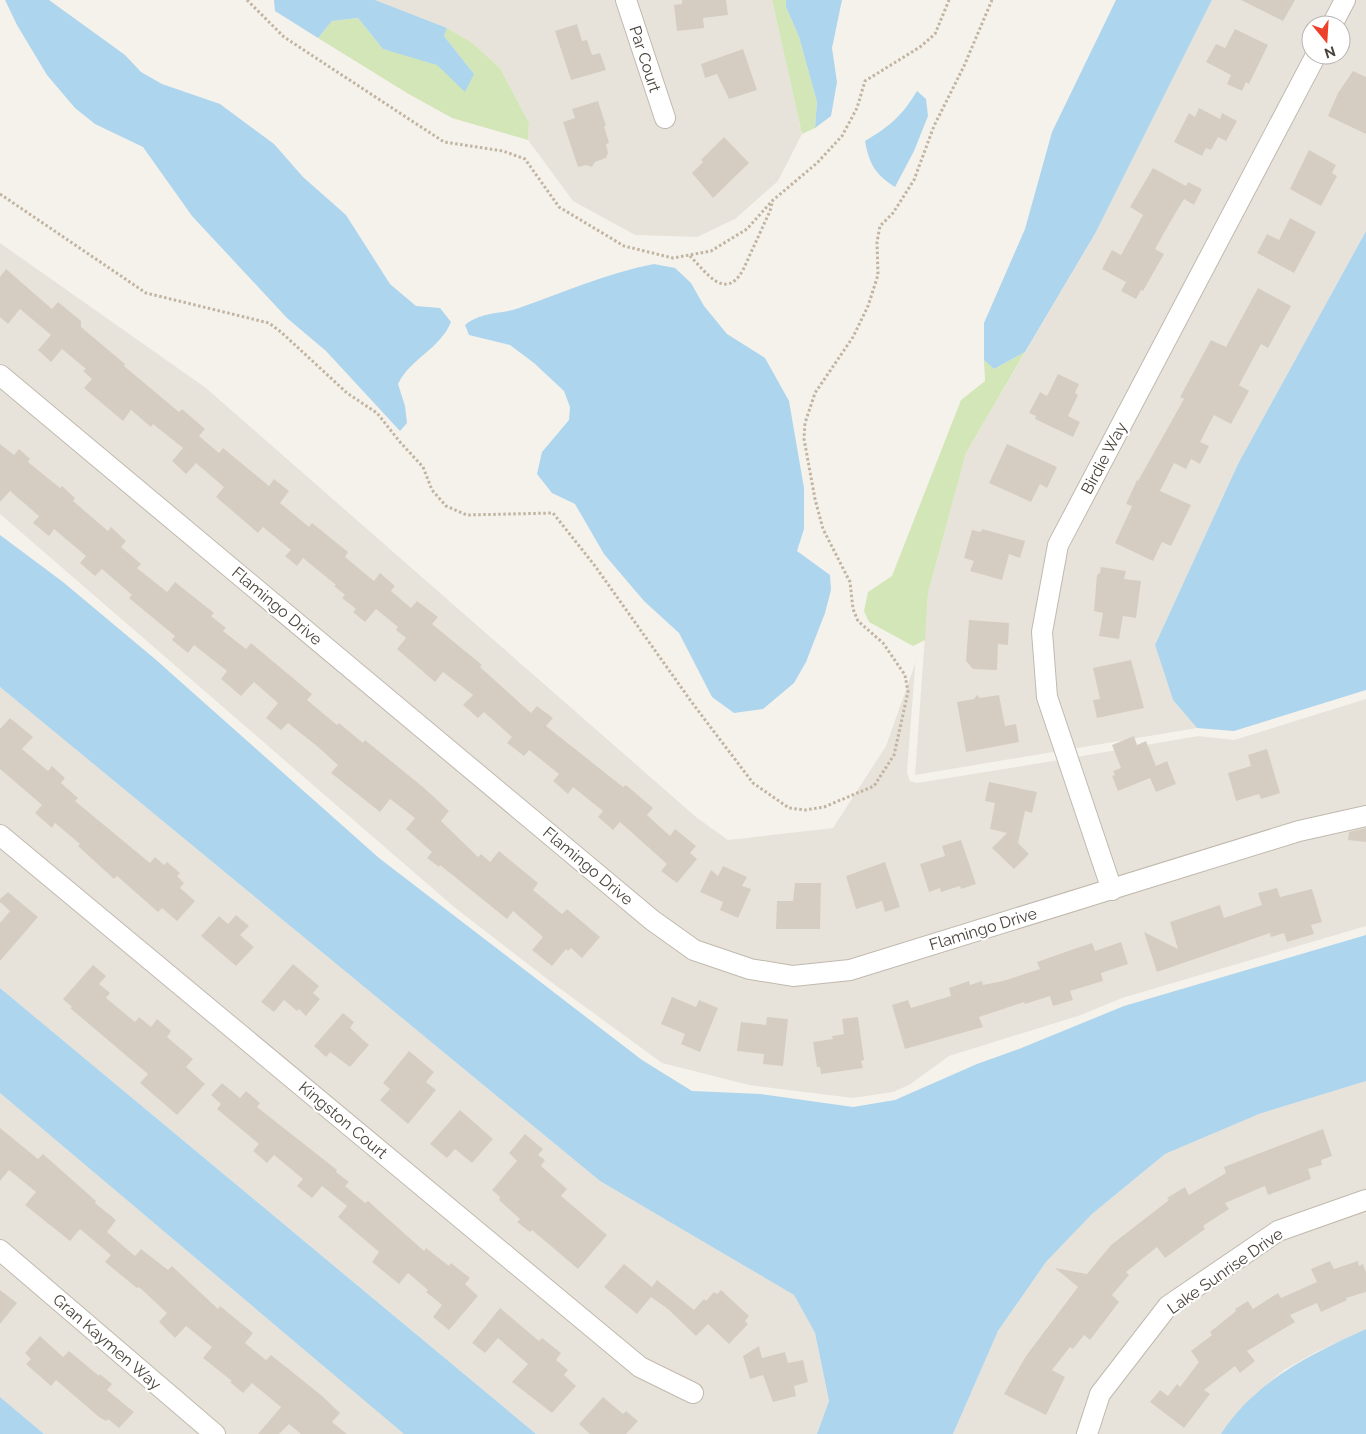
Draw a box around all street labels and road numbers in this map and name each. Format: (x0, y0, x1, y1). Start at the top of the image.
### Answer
street label: Par Court (625, 23, 665, 95)
street label: Birdie Way (1077, 418, 1131, 497)
street label: Flamingo Drive (228, 563, 326, 649)
street label: Flamingo Drive (539, 823, 637, 909)
street label: Flamingo Drive (927, 904, 1039, 954)
street label: Kingston Court (295, 1077, 392, 1163)
street label: Lake Sunrise Drive (1164, 1224, 1286, 1318)
street label: Gran Kaymen Way (49, 1290, 165, 1394)

